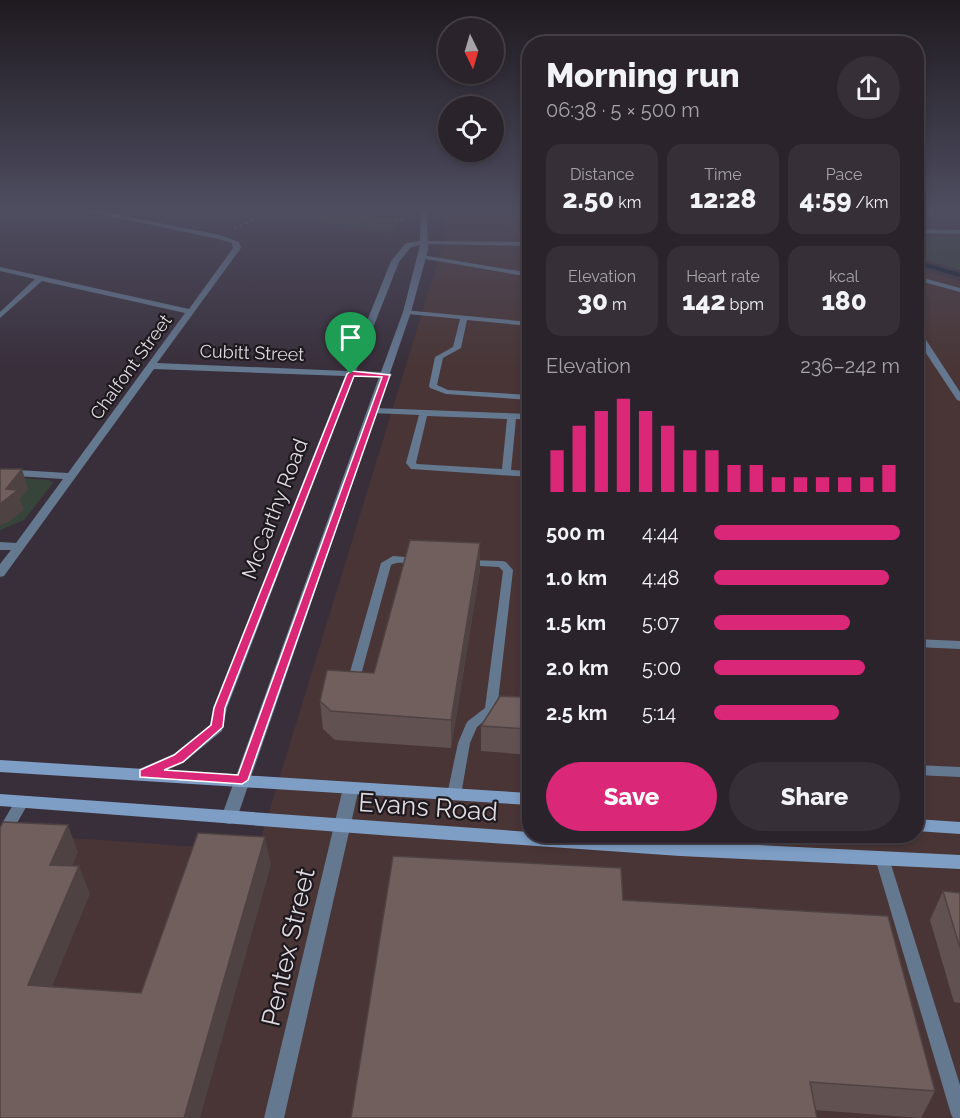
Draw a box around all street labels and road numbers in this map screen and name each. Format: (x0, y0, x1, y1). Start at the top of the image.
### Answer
street label: Chalfont Street (85, 310, 176, 423)
street label: Cubitt Street (199, 340, 305, 365)
street label: McCarthy Road (236, 435, 313, 583)
street label: Evans Road (357, 787, 499, 827)
street label: Pentex Street (255, 865, 321, 1029)

